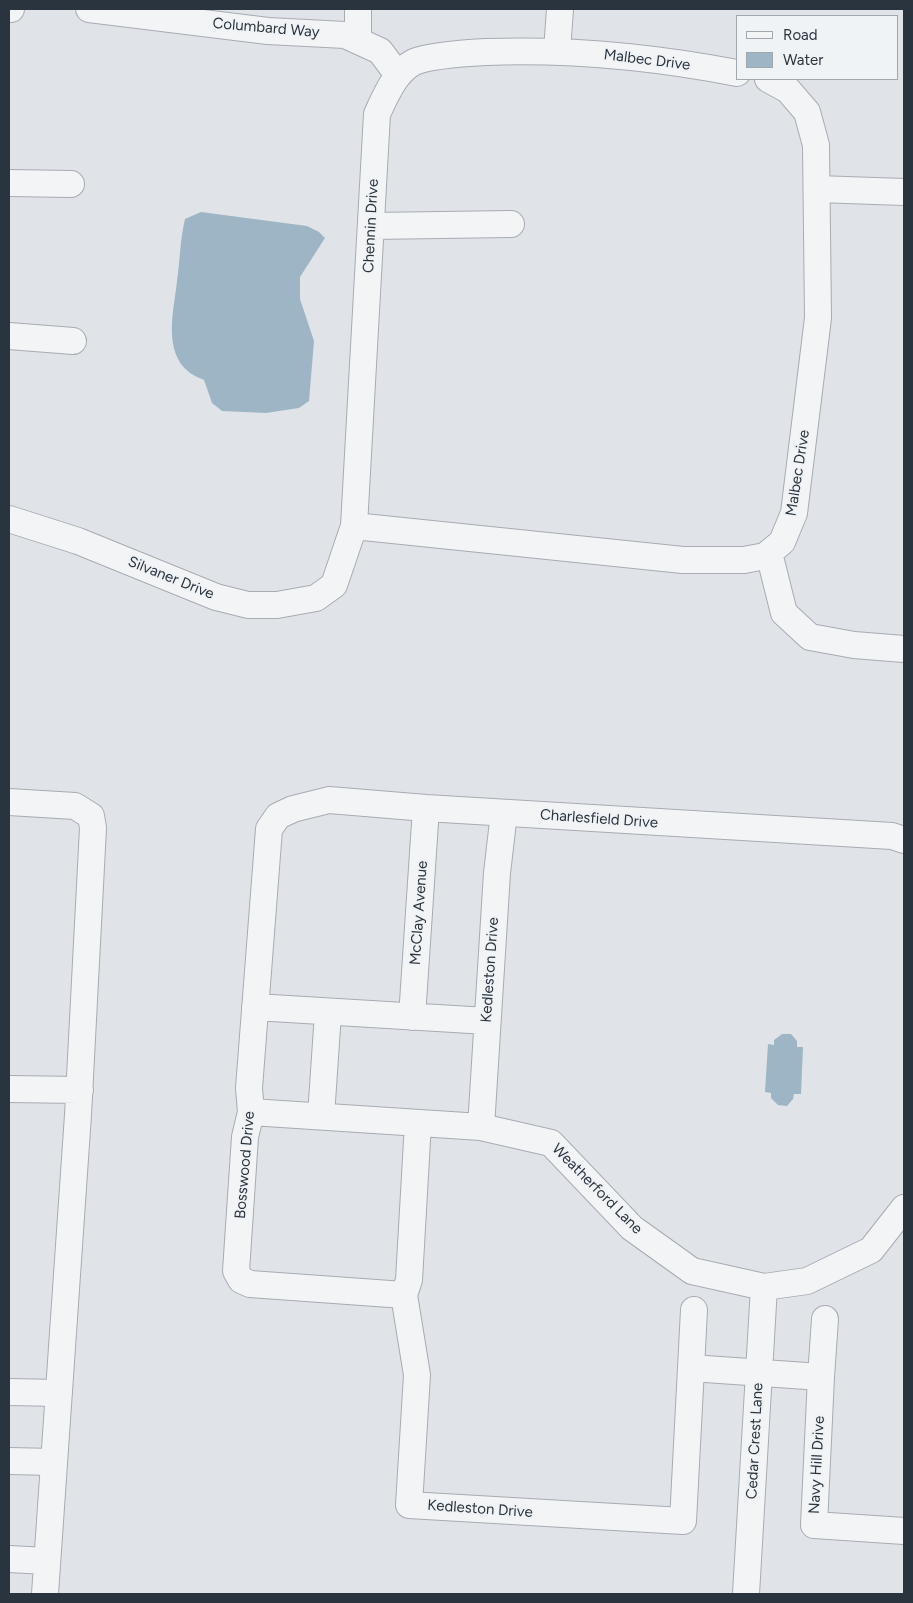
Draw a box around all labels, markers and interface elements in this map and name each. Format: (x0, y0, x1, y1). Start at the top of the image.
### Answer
street label: Columbard Way (212, 14, 320, 42)
legend (736, 15, 898, 80)
text: Road (783, 26, 818, 44)
street label: Malbec Drive (603, 46, 691, 74)
text: Water (783, 51, 823, 69)
street label: Chennin Drive (360, 178, 382, 274)
street label: Malbec Drive (782, 429, 814, 517)
street label: Silvaner Drive (125, 553, 217, 603)
street label: Charlesfield Drive (539, 806, 659, 832)
street label: McClay Avenue (406, 860, 432, 966)
street label: Kedleston Drive (477, 917, 503, 1023)
street label: Bosswood Drive (231, 1110, 259, 1220)
street label: Weatherford Lane (548, 1140, 646, 1238)
street label: Cedar Crest Lane (743, 1382, 767, 1500)
street label: Navy Hill Drive (805, 1415, 829, 1515)
street label: Kedleston Drive (427, 1496, 533, 1522)

